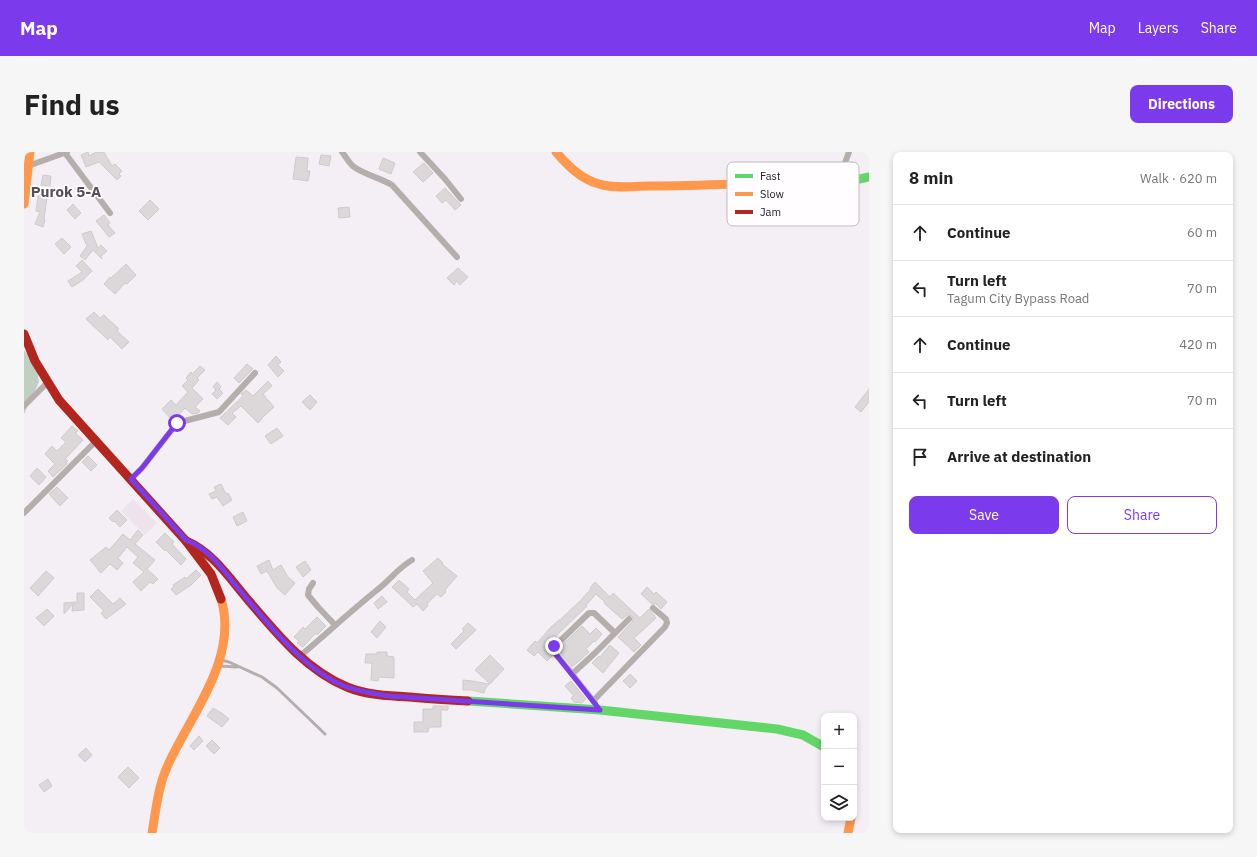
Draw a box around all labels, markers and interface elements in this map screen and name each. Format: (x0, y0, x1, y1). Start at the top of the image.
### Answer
text: Map (20, 16, 58, 40)
text: Map (1089, 19, 1116, 37)
text: Layers (1138, 19, 1179, 37)
text: Share (1201, 19, 1237, 37)
button: Directions (1130, 85, 1233, 123)
text: Find us (24, 86, 120, 123)
legend (727, 162, 859, 226)
text: 8 min (909, 167, 953, 189)
text: Fast (760, 169, 781, 183)
text: Walk · 620 m (1140, 170, 1217, 187)
district label: Purok 5-A (31, 182, 101, 201)
text: Slow (760, 187, 784, 201)
text: Jam (760, 205, 781, 219)
icon: ahead (909, 222, 931, 244)
text: Continue (947, 223, 1011, 242)
text: 60 m (1187, 224, 1217, 241)
text: Turn left (947, 271, 1007, 290)
icon: left (909, 278, 931, 300)
text: 70 m (1187, 280, 1217, 297)
text: Tagum City Bypass Road (947, 290, 1089, 307)
icon: ahead (909, 334, 931, 356)
text: Continue (947, 335, 1011, 354)
text: 420 m (1179, 336, 1217, 353)
icon: left (909, 390, 931, 412)
text: Turn left (947, 391, 1007, 410)
text: 70 m (1187, 392, 1217, 409)
route start (168, 414, 186, 432)
icon: arrive (909, 446, 931, 468)
text: Arrive at destination (947, 447, 1091, 466)
button: Save (909, 496, 1059, 534)
button: Share (1067, 496, 1217, 534)
route end (545, 637, 563, 655)
map controls (821, 713, 857, 821)
button: + (821, 713, 857, 749)
button: − (821, 749, 857, 785)
button: layers (821, 785, 857, 821)

